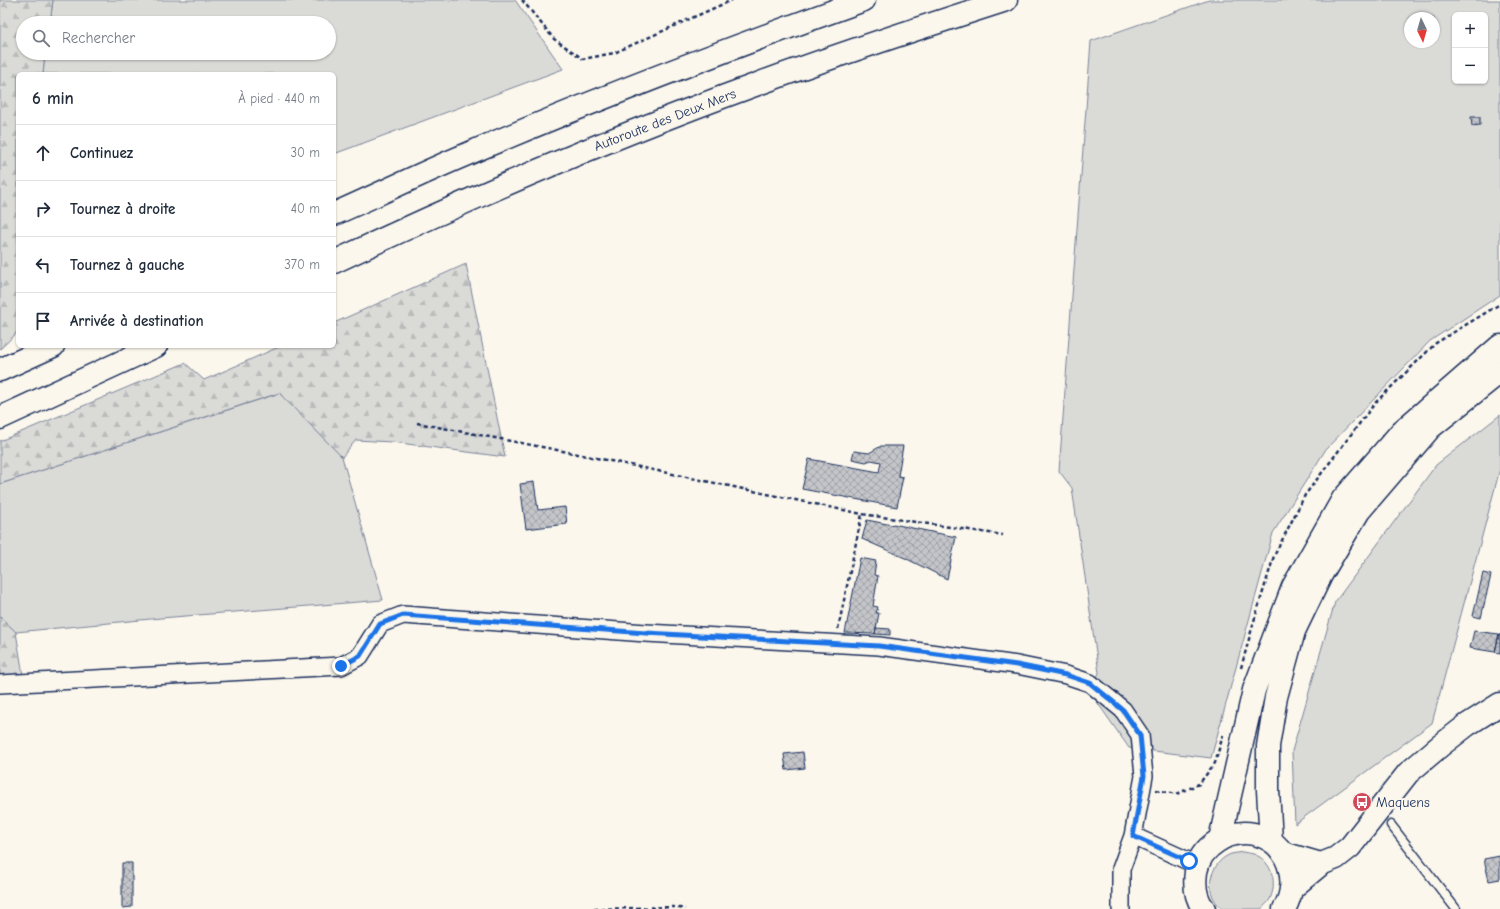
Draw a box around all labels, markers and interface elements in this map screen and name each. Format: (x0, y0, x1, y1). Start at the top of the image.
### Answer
north arrow (1404, 12, 1440, 48)
map controls (1452, 12, 1488, 84)
button: + (1452, 12, 1488, 48)
search box (16, 16, 336, 60)
icon: search (30, 27, 52, 49)
text: Rechercher (62, 29, 135, 47)
button: − (1452, 48, 1488, 84)
street label: Autoroute des Deux Mers (592, 85, 739, 155)
text: 6 min (32, 89, 74, 108)
text: À pied · 440 m (238, 91, 320, 106)
icon: ahead (32, 142, 54, 164)
text: Continuez (70, 144, 133, 162)
text: 30 m (290, 145, 320, 160)
icon: right (32, 198, 54, 220)
text: Tournez à droite (70, 200, 175, 218)
text: 40 m (291, 201, 320, 216)
icon: left (32, 254, 54, 276)
text: Tournez à gauche (70, 256, 184, 274)
text: 370 m (284, 257, 320, 272)
icon: arrive (32, 310, 54, 332)
text: Arrivée à destination (70, 312, 204, 330)
route end (332, 657, 350, 675)
bus stop icon: Maquens (1351, 791, 1373, 813)
place label: Maquens (1376, 794, 1430, 811)
route start (1180, 852, 1198, 870)

